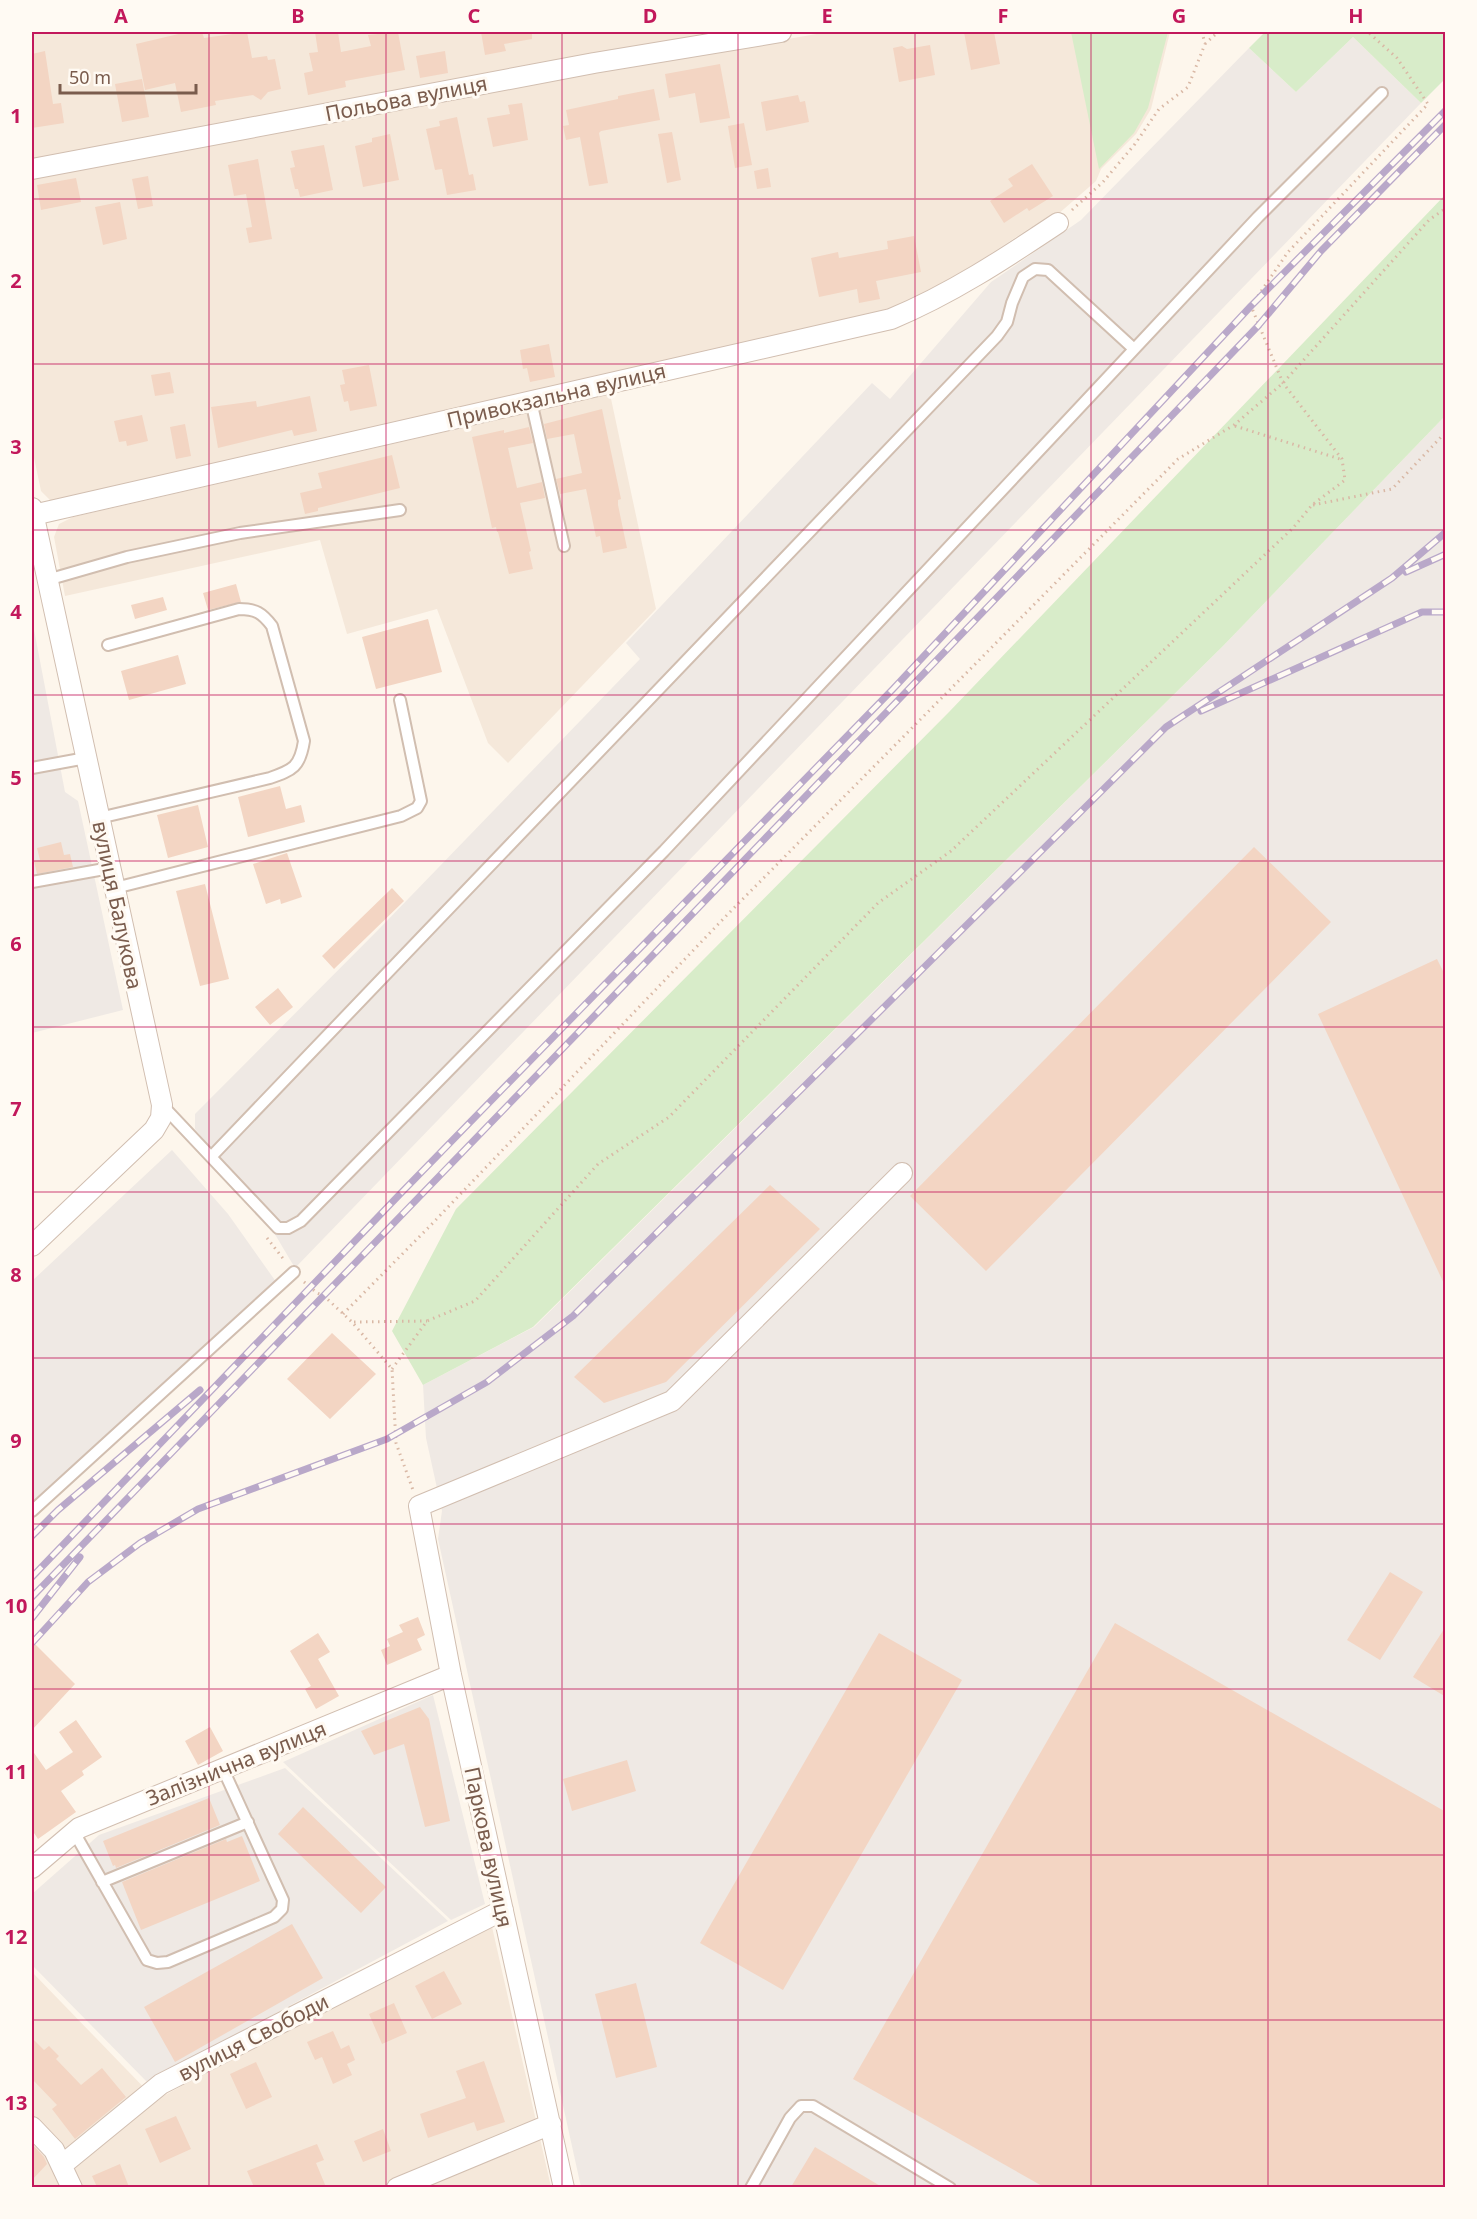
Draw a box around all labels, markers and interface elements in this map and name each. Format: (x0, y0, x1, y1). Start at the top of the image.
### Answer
text: A (114, 2, 128, 29)
text: B (291, 2, 305, 29)
text: C (468, 2, 481, 29)
text: D (643, 2, 657, 29)
text: E (821, 2, 833, 29)
text: F (998, 2, 1008, 29)
text: G (1172, 2, 1186, 29)
text: H (1348, 2, 1364, 29)
scale bar (60, 57, 196, 95)
text: 50 m (69, 65, 111, 89)
street label: Польова вулиця (322, 69, 490, 127)
text: 1 (10, 102, 22, 129)
text: 2 (10, 267, 22, 294)
street label: Привокзальна вулиця (444, 356, 668, 434)
text: 3 (10, 433, 22, 460)
text: 4 (10, 598, 22, 625)
text: 5 (10, 764, 22, 791)
street label: вулиця Балукова (86, 818, 150, 992)
text: 6 (10, 930, 22, 957)
text: 7 (10, 1095, 22, 1122)
text: 8 (10, 1261, 22, 1288)
text: 9 (10, 1427, 22, 1454)
text: 10 (5, 1592, 27, 1619)
street label: Залізнична вулиця (142, 1714, 330, 1812)
text: 11 (5, 1758, 27, 1785)
street label: Паркова вулиця (458, 1764, 520, 1930)
text: 12 (5, 1923, 27, 1950)
street label: вулиця Свободи (173, 1987, 333, 2087)
text: 13 (5, 2089, 27, 2116)

